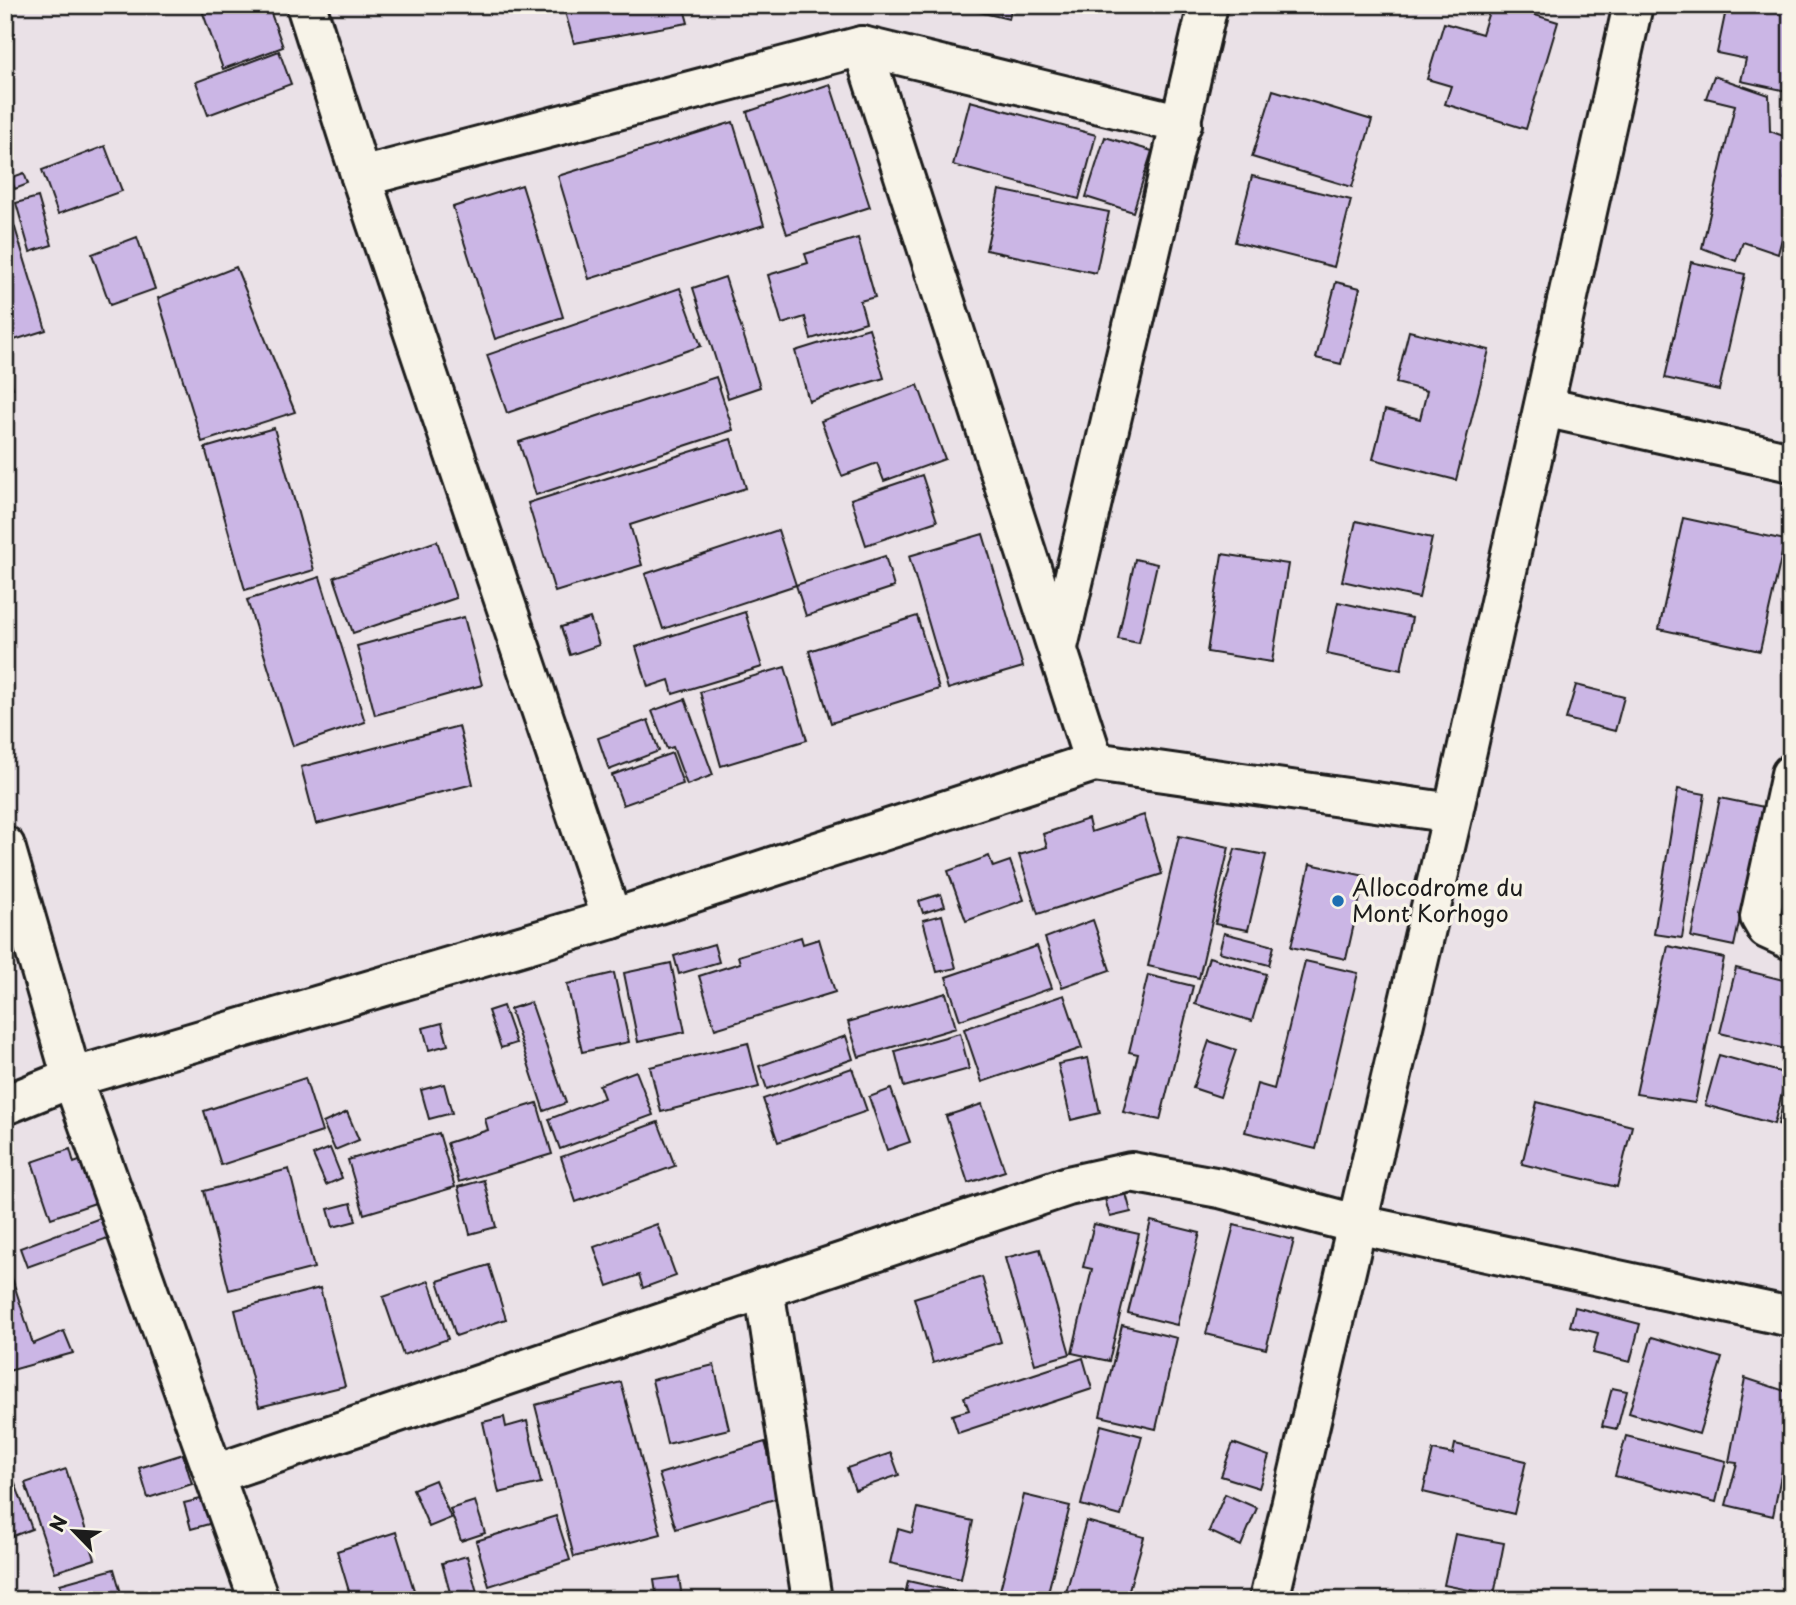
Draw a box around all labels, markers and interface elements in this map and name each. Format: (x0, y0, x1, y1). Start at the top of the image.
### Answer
place label: Allocodrome du Mont Korhogo (1352, 869, 1523, 930)
marker: Allocodrome du Mont Korhogo (1330, 893, 1346, 909)
north arrow (38, 1496, 108, 1566)
text: N (42, 1511, 74, 1536)

